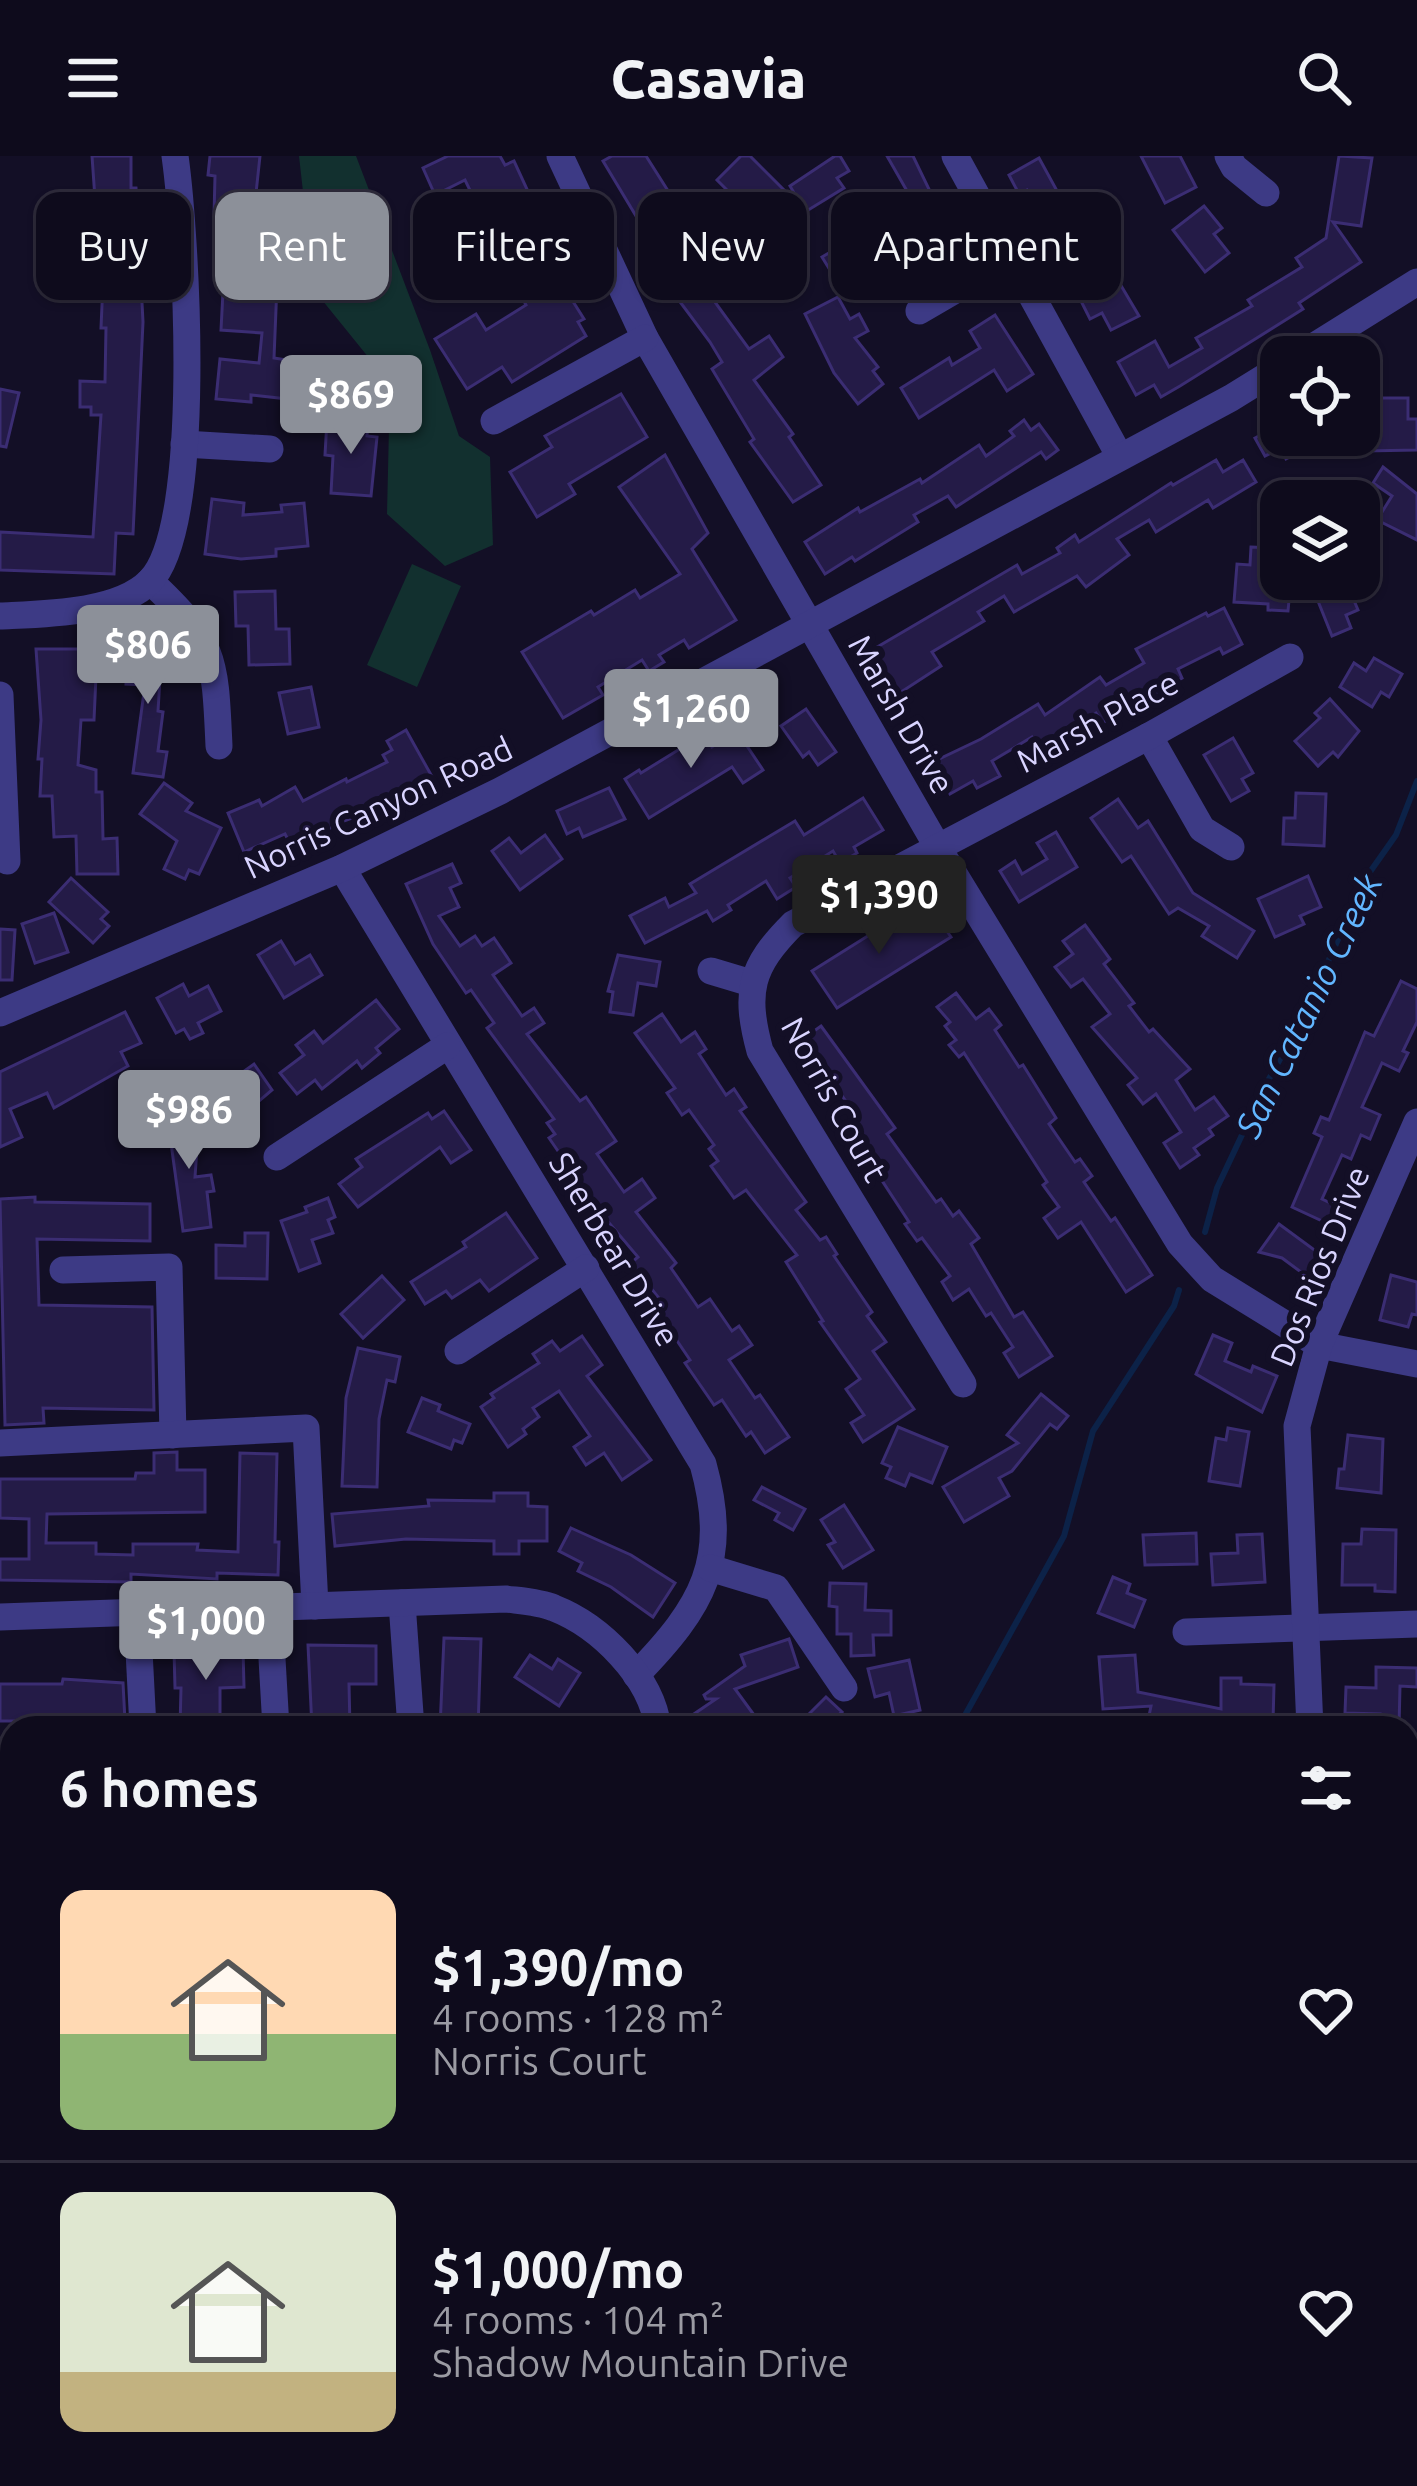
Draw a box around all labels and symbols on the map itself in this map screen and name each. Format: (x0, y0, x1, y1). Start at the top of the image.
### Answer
pin: $869 (280, 355, 422, 457)
pin: $806 (77, 605, 219, 707)
street label: Marsh Drive (842, 628, 962, 800)
street label: Marsh Place (1010, 663, 1184, 779)
pin: $1,260 (593, 669, 789, 771)
street label: Norris Canyon Road (238, 729, 518, 885)
pin: $1,390 (781, 855, 977, 957)
water label: San Catanio Creek (1226, 866, 1390, 1144)
street label: Norris Court (775, 1011, 895, 1187)
pin: $986 (118, 1070, 260, 1172)
street label: Sherbear Drive (543, 1145, 687, 1353)
street label: Dos Rios Drive (1262, 1161, 1376, 1371)
pin: $1,000 (108, 1581, 304, 1683)

